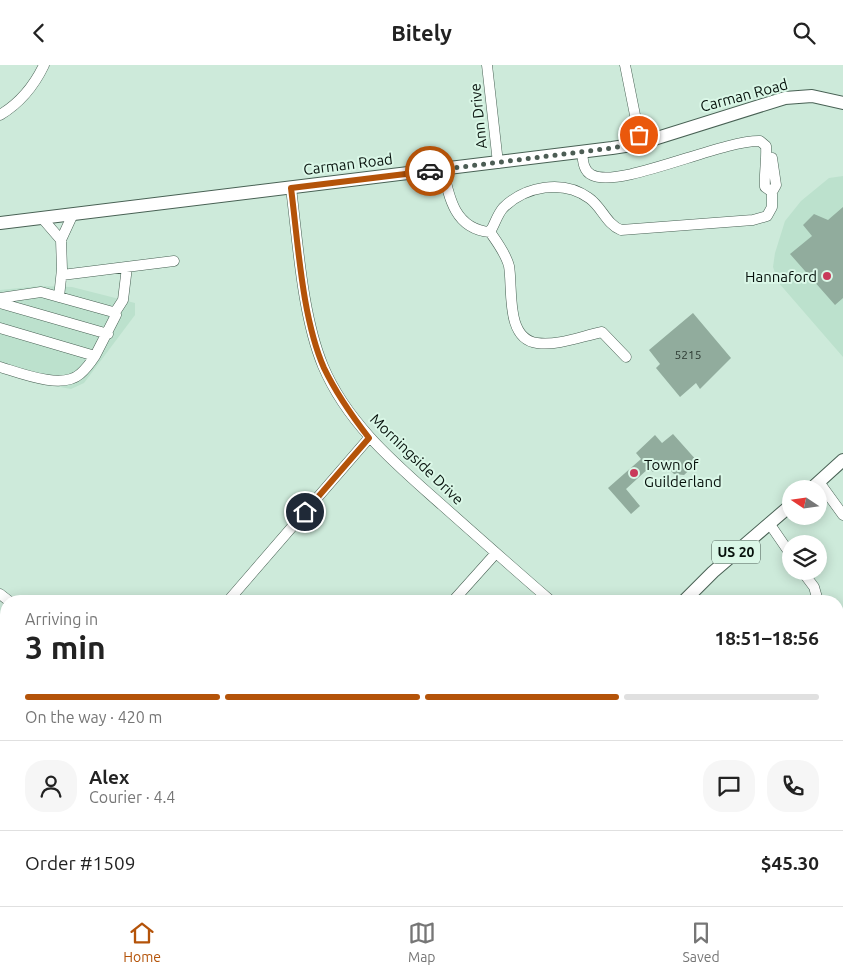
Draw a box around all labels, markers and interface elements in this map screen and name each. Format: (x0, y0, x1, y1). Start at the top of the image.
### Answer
icon: back (25, 19, 53, 47)
icon: search (790, 19, 818, 47)
text: Bitely (391, 20, 452, 45)
street label: Carman Road (698, 75, 790, 115)
street label: Ann Drive (466, 82, 490, 150)
pin (618, 114, 660, 156)
icon: bag (625, 121, 653, 149)
courier (405, 146, 455, 196)
street label: Carman Road (302, 150, 394, 178)
icon: car (416, 157, 444, 185)
place label: Hannaford (745, 268, 817, 285)
marker: Hannaford (821, 270, 833, 282)
house number: 5215 (674, 348, 702, 361)
street label: Morningside Drive (367, 410, 467, 508)
place label: Town of Guilderland (644, 456, 722, 490)
marker: Town of Guilderland (628, 467, 640, 479)
north arrow (782, 480, 828, 525)
map controls (782, 480, 827, 580)
pin (284, 491, 326, 533)
icon: home (291, 498, 319, 526)
button: layers (782, 535, 827, 580)
road number: US 20 (712, 541, 760, 563)
text: Arriving in (25, 610, 98, 628)
text: 18:51–18:56 (714, 627, 819, 649)
text: 3 min (25, 629, 106, 665)
text: On the way · 420 m (25, 708, 162, 726)
button: person (25, 760, 77, 812)
button: chat (703, 760, 755, 812)
button: phone (767, 760, 819, 812)
text: Alex (89, 766, 129, 788)
text: Courier · 4.4 (89, 788, 175, 806)
text: Order #1509 (25, 852, 135, 874)
text: $45.30 (761, 852, 819, 874)
tab: Home (123, 919, 161, 965)
tab: Map (408, 919, 436, 965)
tab: Saved (682, 919, 720, 965)

